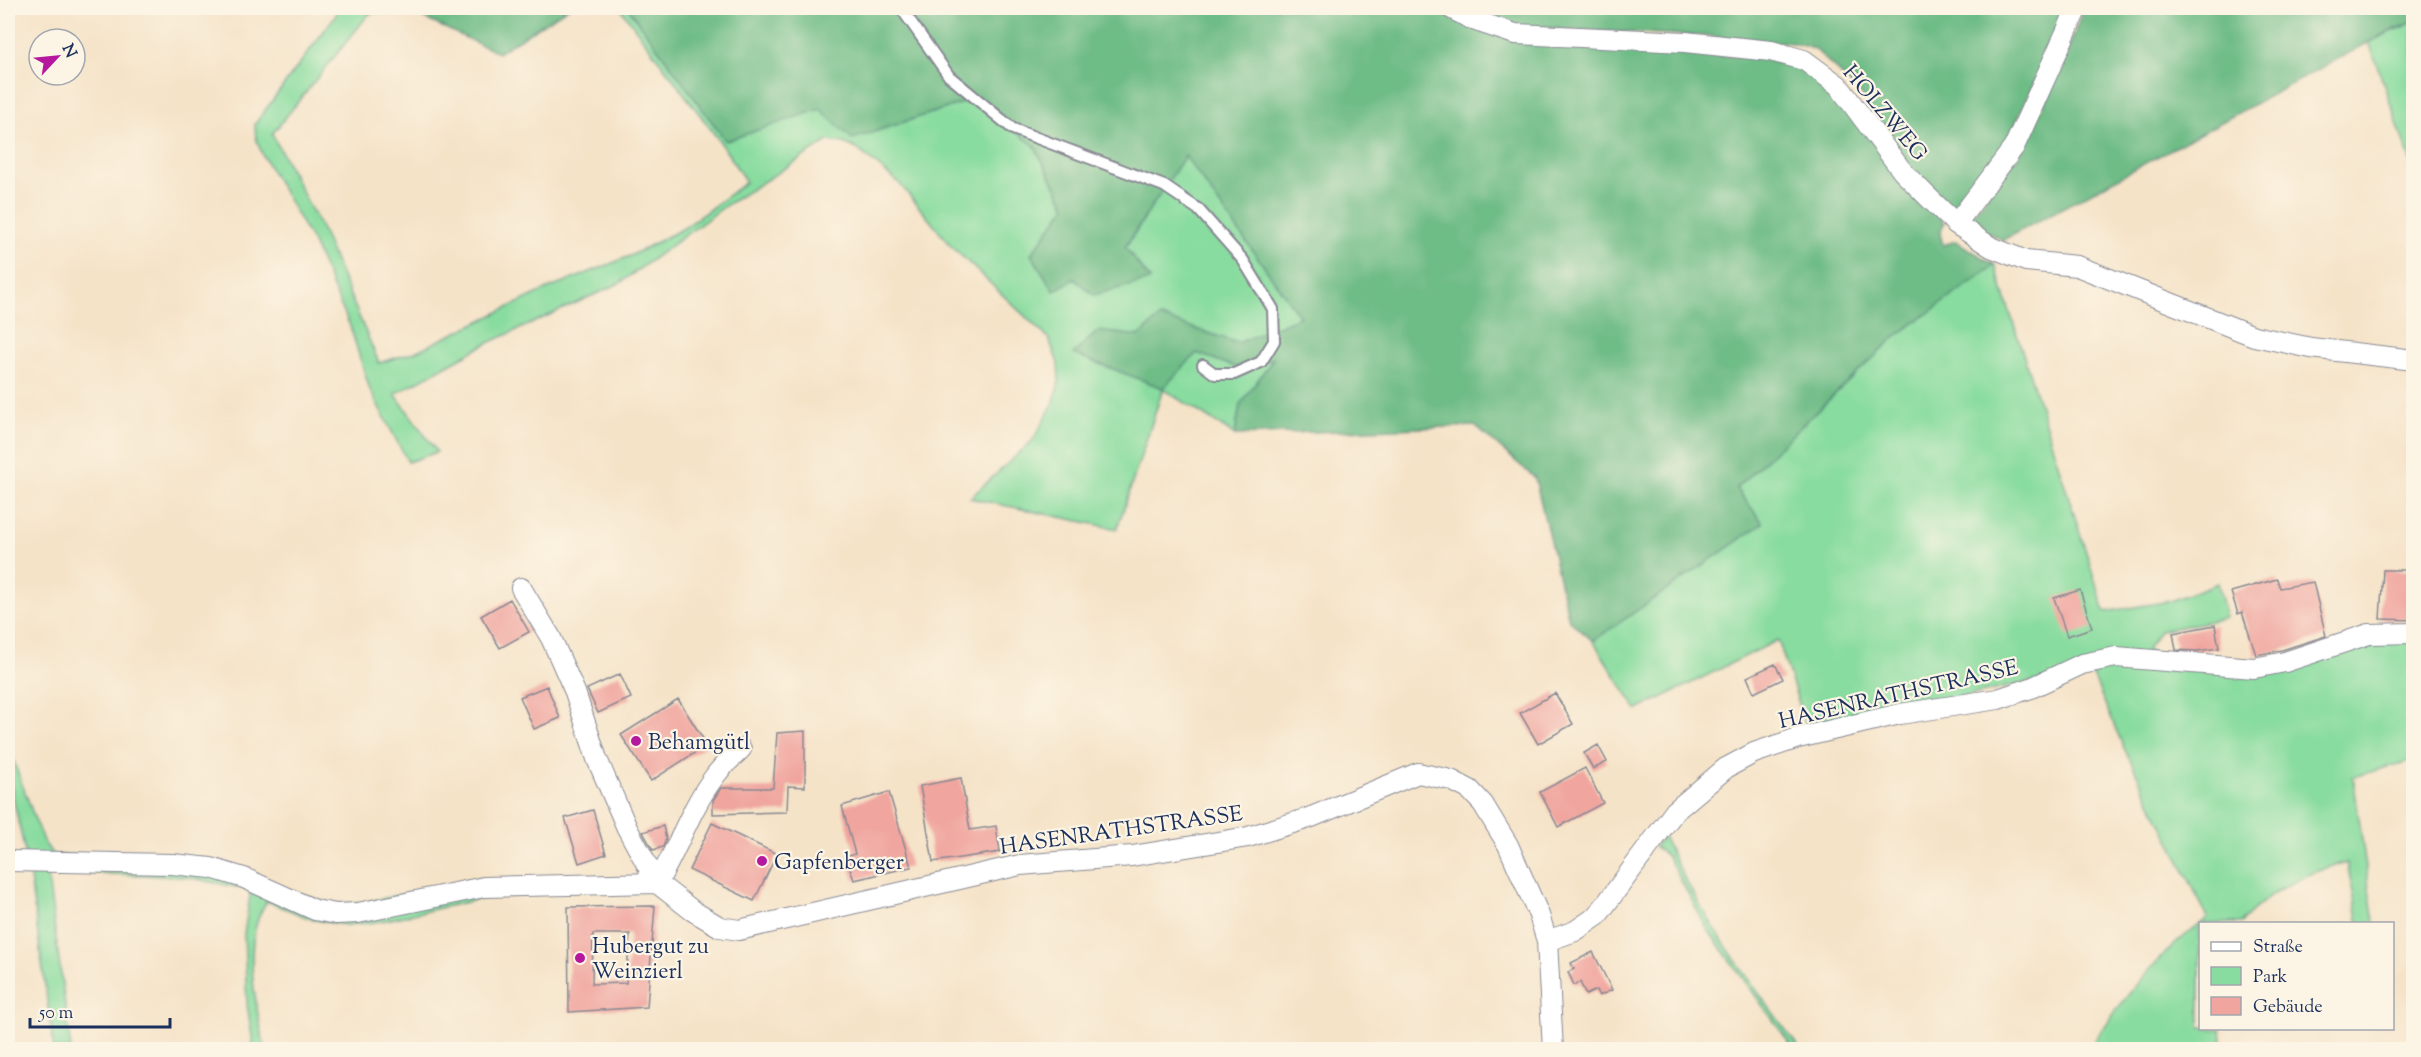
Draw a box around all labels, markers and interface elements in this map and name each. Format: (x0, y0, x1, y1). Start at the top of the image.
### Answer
north arrow (27, 27, 87, 87)
text: N (55, 41, 81, 63)
street label: HOLZWEG (1834, 59, 1934, 169)
street label: HASENRATHSTRASSE (1776, 653, 2022, 739)
place label: Behamgütl (648, 728, 750, 760)
marker: Behamgütl (629, 734, 643, 748)
street label: HASENRATHSTRASSE (998, 799, 1245, 865)
place label: Gapfenberger (774, 848, 904, 880)
marker: Gapfenberger (755, 854, 769, 868)
legend (2199, 922, 2394, 1030)
place label: Hubergut zu Weinzierl (592, 932, 709, 989)
text: Straße (2253, 935, 2303, 961)
marker: Hubergut zu Weinzierl (573, 951, 587, 965)
text: Park (2253, 965, 2288, 991)
scale bar (30, 991, 170, 1029)
text: Gebäude (2253, 995, 2323, 1021)
text: 50 m (38, 1001, 74, 1027)

